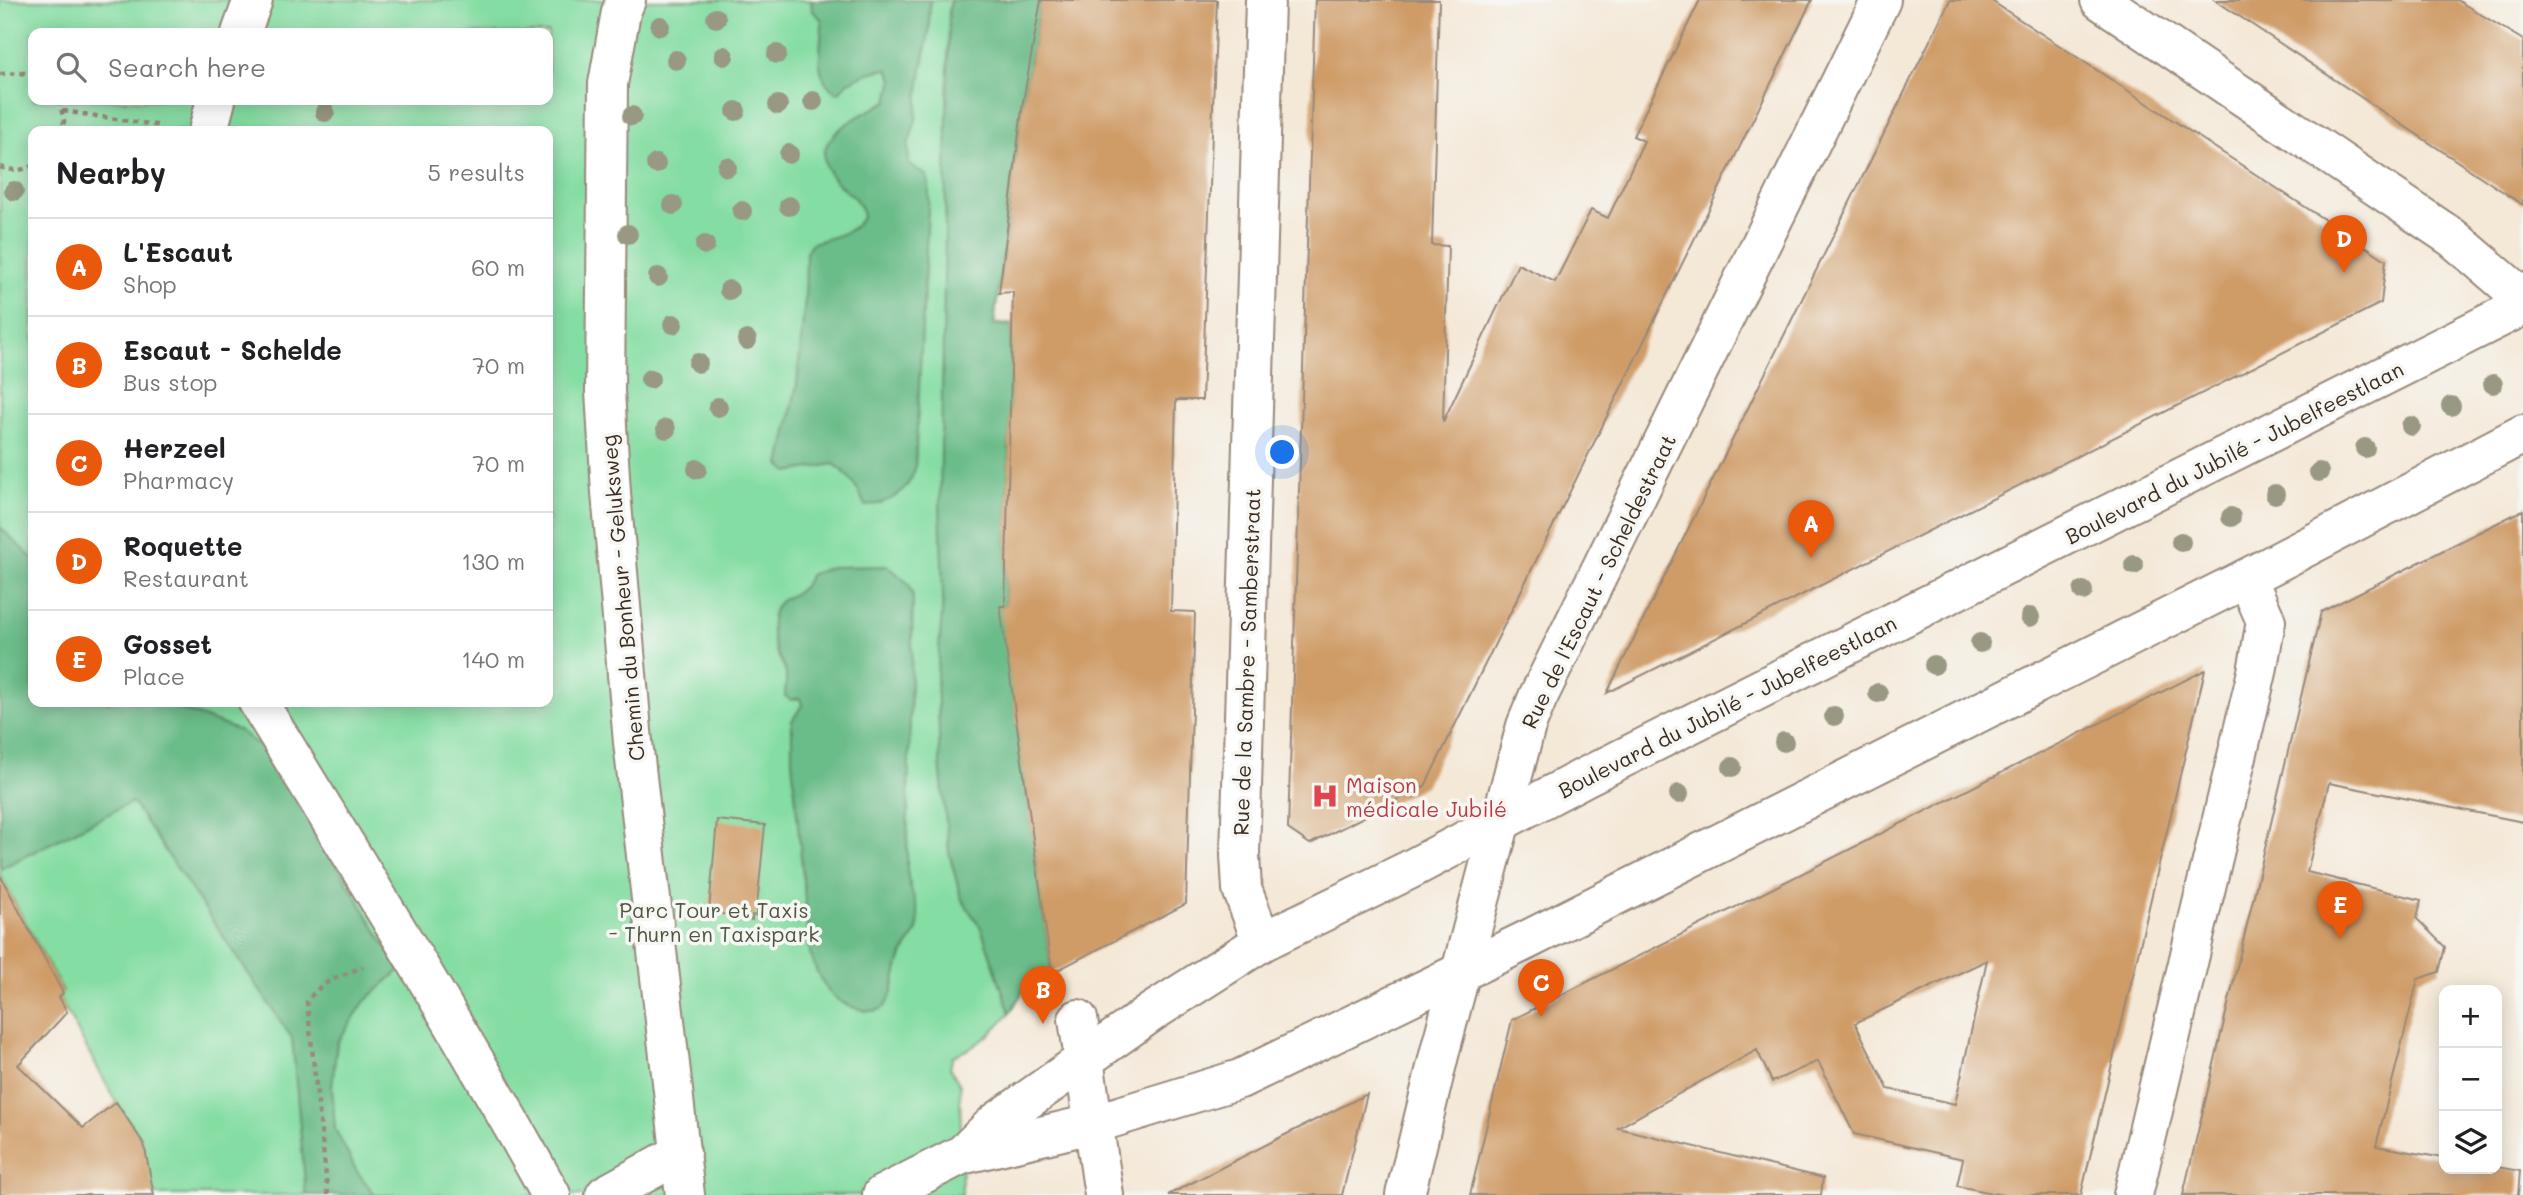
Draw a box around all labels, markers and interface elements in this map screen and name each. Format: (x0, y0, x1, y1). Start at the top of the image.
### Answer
search box (28, 28, 553, 105)
icon: search (52, 48, 90, 86)
text: Search here (108, 50, 266, 84)
text: Nearby (56, 152, 166, 192)
text: 5 results (428, 157, 525, 187)
pin: D (2321, 215, 2367, 273)
text: L'Escaut (123, 235, 233, 269)
text: A (71, 252, 87, 282)
text: 60 m (471, 252, 525, 282)
text: Shop (123, 269, 177, 299)
text: Escaut - Schelde (123, 333, 342, 367)
text: B (71, 350, 87, 380)
text: 70 m (472, 350, 525, 380)
street label: Boulevard du Jubilé - Jubelfeestlaan (2060, 355, 2408, 549)
text: Bus stop (123, 367, 218, 397)
street label: Rue de l'Escaut - Scheldestraat (1515, 429, 1681, 733)
text: Herzeel (123, 431, 226, 465)
street label: Chemin du Bonheur - Geluksweg (594, 434, 650, 762)
your location (1265, 435, 1299, 469)
text: C (70, 448, 88, 478)
text: 70 m (472, 448, 525, 478)
text: Pharmacy (123, 465, 234, 495)
street label: Rue de la Sambre - Samberstraat (1226, 488, 1266, 836)
pin: A (1788, 500, 1834, 558)
text: Roquette (123, 529, 243, 563)
text: D (71, 546, 87, 576)
text: 130 m (461, 546, 525, 576)
text: Restaurant (123, 563, 249, 593)
street label: Boulevard du Jubilé - Jubelfeestlaan (1553, 609, 1901, 803)
text: Gosset (123, 627, 212, 661)
text: E (72, 644, 86, 674)
text: 140 m (461, 644, 525, 674)
text: Place (123, 661, 185, 691)
place label: Maison médicale Jubilé (1346, 771, 1507, 822)
hospital icon: Maison médicale Jubilé (1310, 781, 1340, 811)
pin: E (2317, 881, 2363, 939)
park label: Parc Tour et Taxis - Thurn en Taxispark (609, 896, 819, 947)
pin: C (1518, 959, 1564, 1017)
pin: B (1020, 966, 1066, 1024)
map controls (2439, 985, 2502, 1174)
button: + (2439, 985, 2502, 1048)
button: − (2439, 1048, 2502, 1111)
button: layers (2439, 1111, 2502, 1174)

